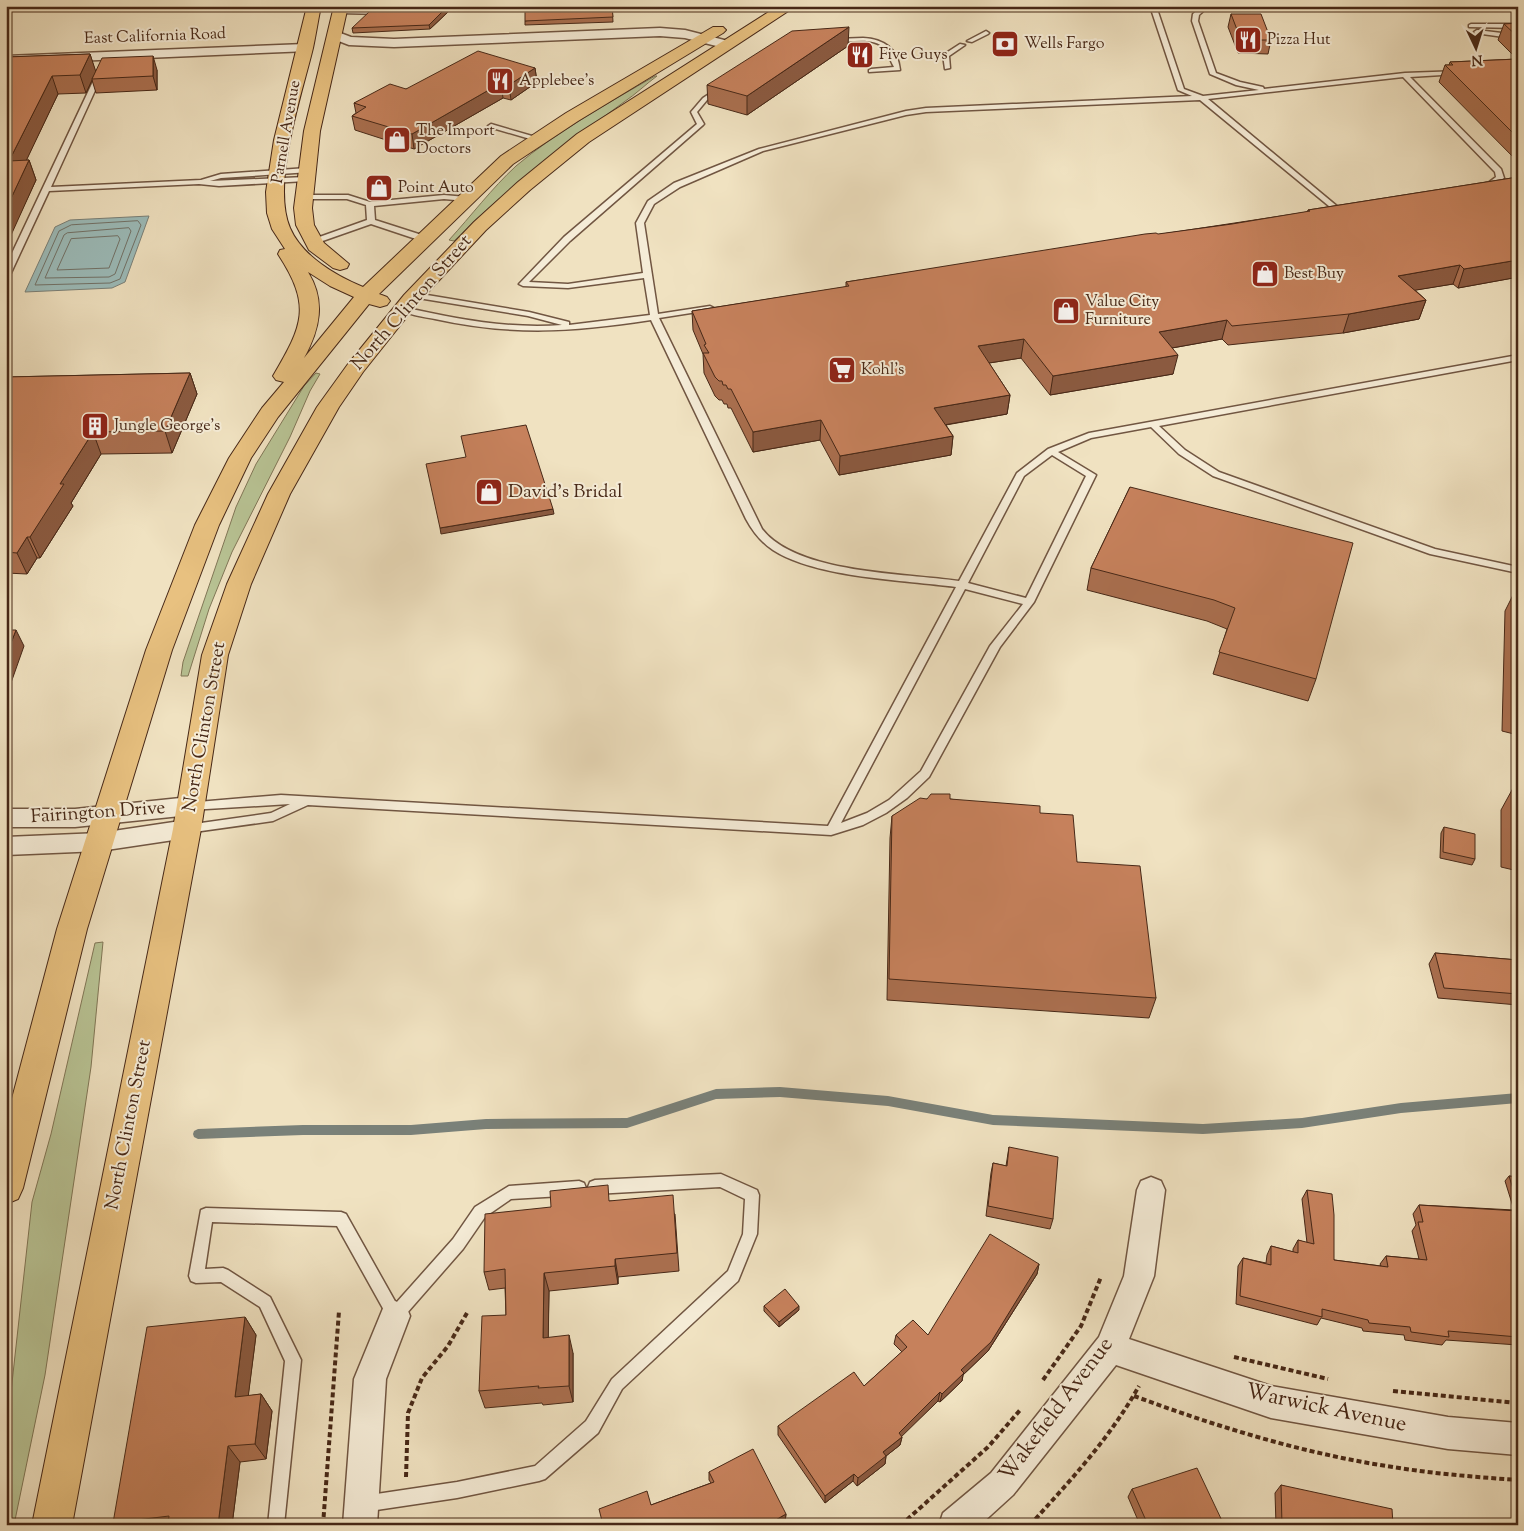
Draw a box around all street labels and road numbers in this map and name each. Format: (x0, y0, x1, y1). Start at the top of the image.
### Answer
street label: East California Road (84, 23, 226, 51)
street label: Parnell Avenue (267, 79, 307, 185)
street label: North Clinton Street (345, 229, 479, 377)
street label: North Clinton Street (177, 639, 233, 814)
street label: Fairington Drive (30, 795, 166, 831)
street label: North Clinton Street (99, 1037, 159, 1212)
street label: Wakefield Avenue (992, 1331, 1122, 1489)
street label: Warwick Avenue (1243, 1376, 1409, 1442)

